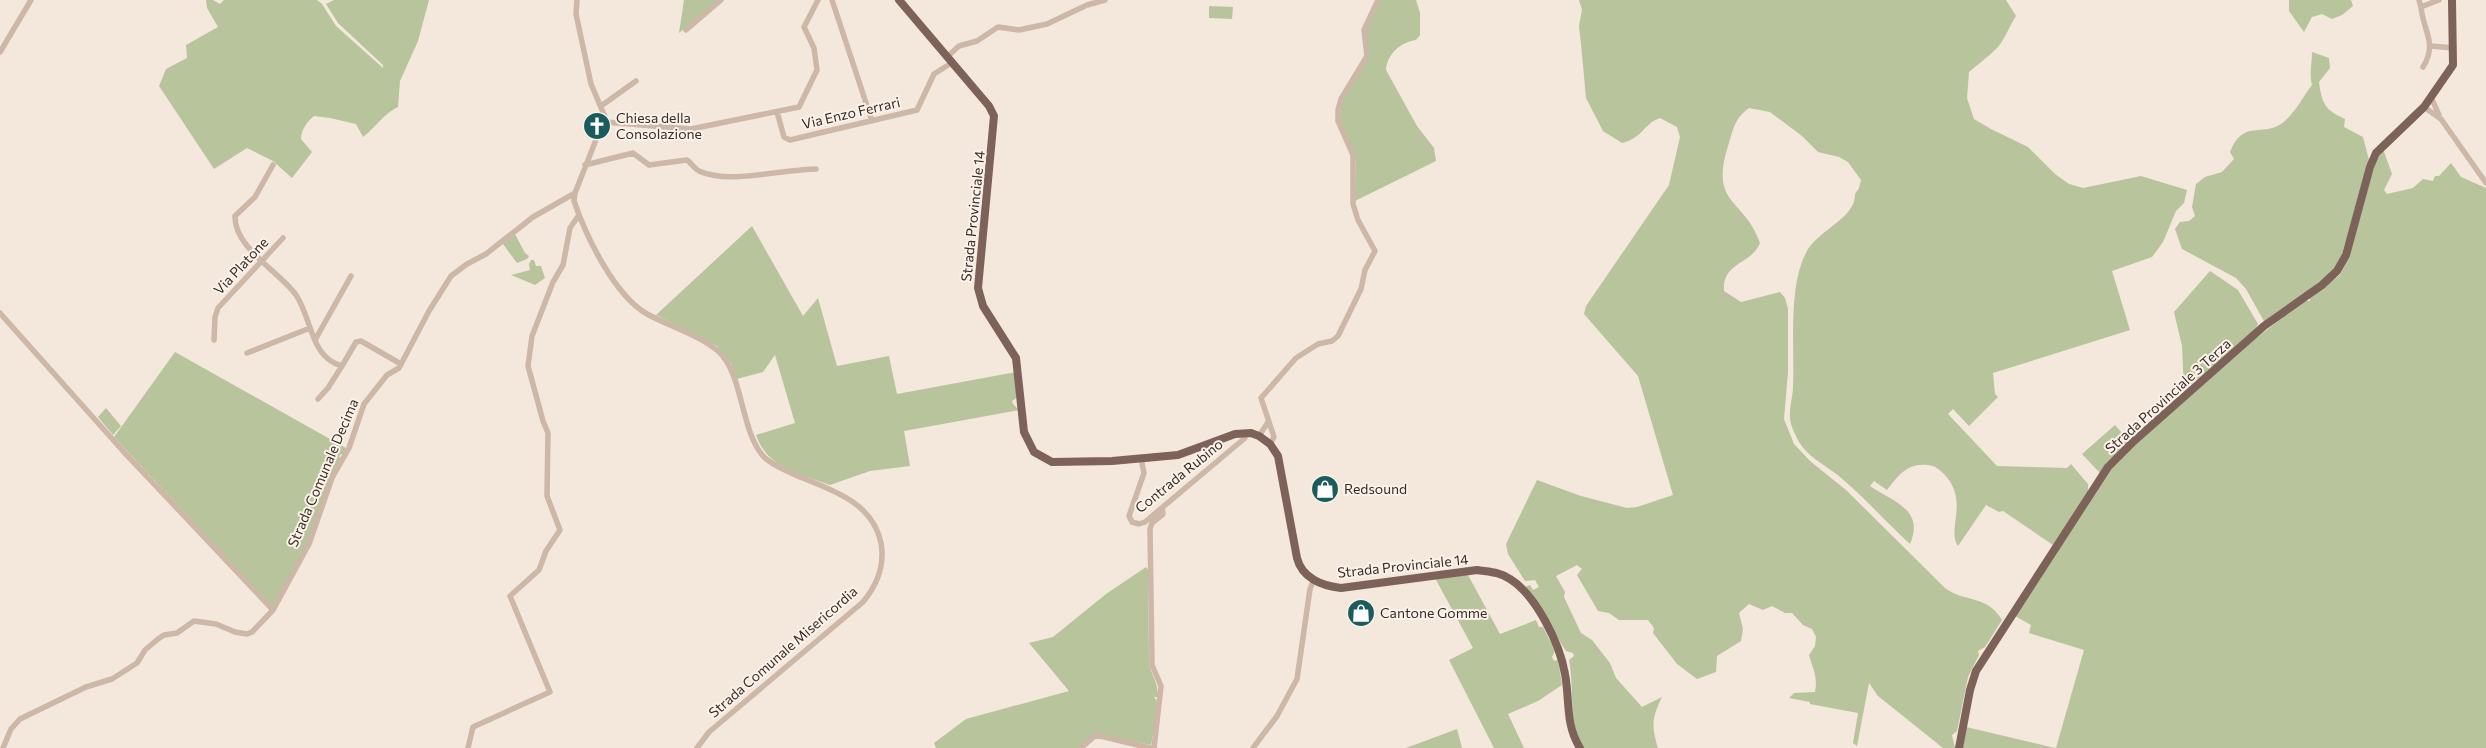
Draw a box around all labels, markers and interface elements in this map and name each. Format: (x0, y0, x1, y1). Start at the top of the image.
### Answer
street label: Via Enzo Ferrari (800, 93, 902, 132)
place label: Chiesa della Consolazione (616, 109, 702, 142)
church icon: Chiesa della Consolazione (582, 111, 612, 141)
street label: Strada Provinciale 14 (957, 149, 988, 282)
street label: Via Platone (210, 233, 272, 298)
street label: Strada Provinciale 3 Terza (2101, 335, 2234, 456)
street label: Strada Comunale Decima (284, 396, 362, 549)
street label: Contrada Rubino (1131, 435, 1226, 516)
shop icon: Redsound (1310, 474, 1340, 504)
place label: Redsound (1344, 480, 1407, 497)
street label: Strada Provinciale 14 (1337, 550, 1470, 581)
street label: Strada Comunale Misericordia (705, 582, 860, 721)
shop icon: Cantone Gomme (1346, 598, 1376, 628)
place label: Cantone Gomme (1380, 604, 1487, 621)

